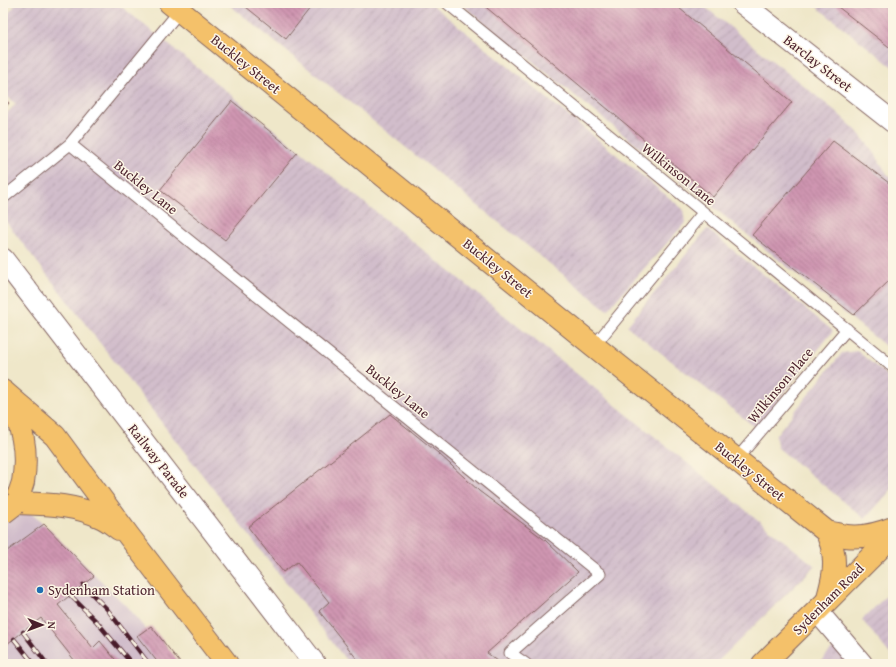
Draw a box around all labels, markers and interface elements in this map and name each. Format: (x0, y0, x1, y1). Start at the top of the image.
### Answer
street label: Buckley Street (207, 30, 285, 98)
street label: Barclay Street (779, 30, 857, 96)
street label: Wilkinson Lane (638, 138, 721, 210)
street label: Buckley Lane (110, 155, 183, 219)
street label: Buckley Street (459, 234, 537, 302)
street label: Wilkinson Place (742, 343, 818, 427)
street label: Buckley Lane (362, 359, 435, 423)
street label: Railway Parade (124, 420, 195, 503)
street label: Buckley Street (711, 437, 789, 505)
street label: Sydenham Road (788, 558, 869, 639)
place label: Sydenham Station (48, 580, 155, 600)
marker: Sydenham Station (35, 585, 45, 595)
north arrow (22, 605, 62, 645)
text: N (44, 621, 60, 630)

